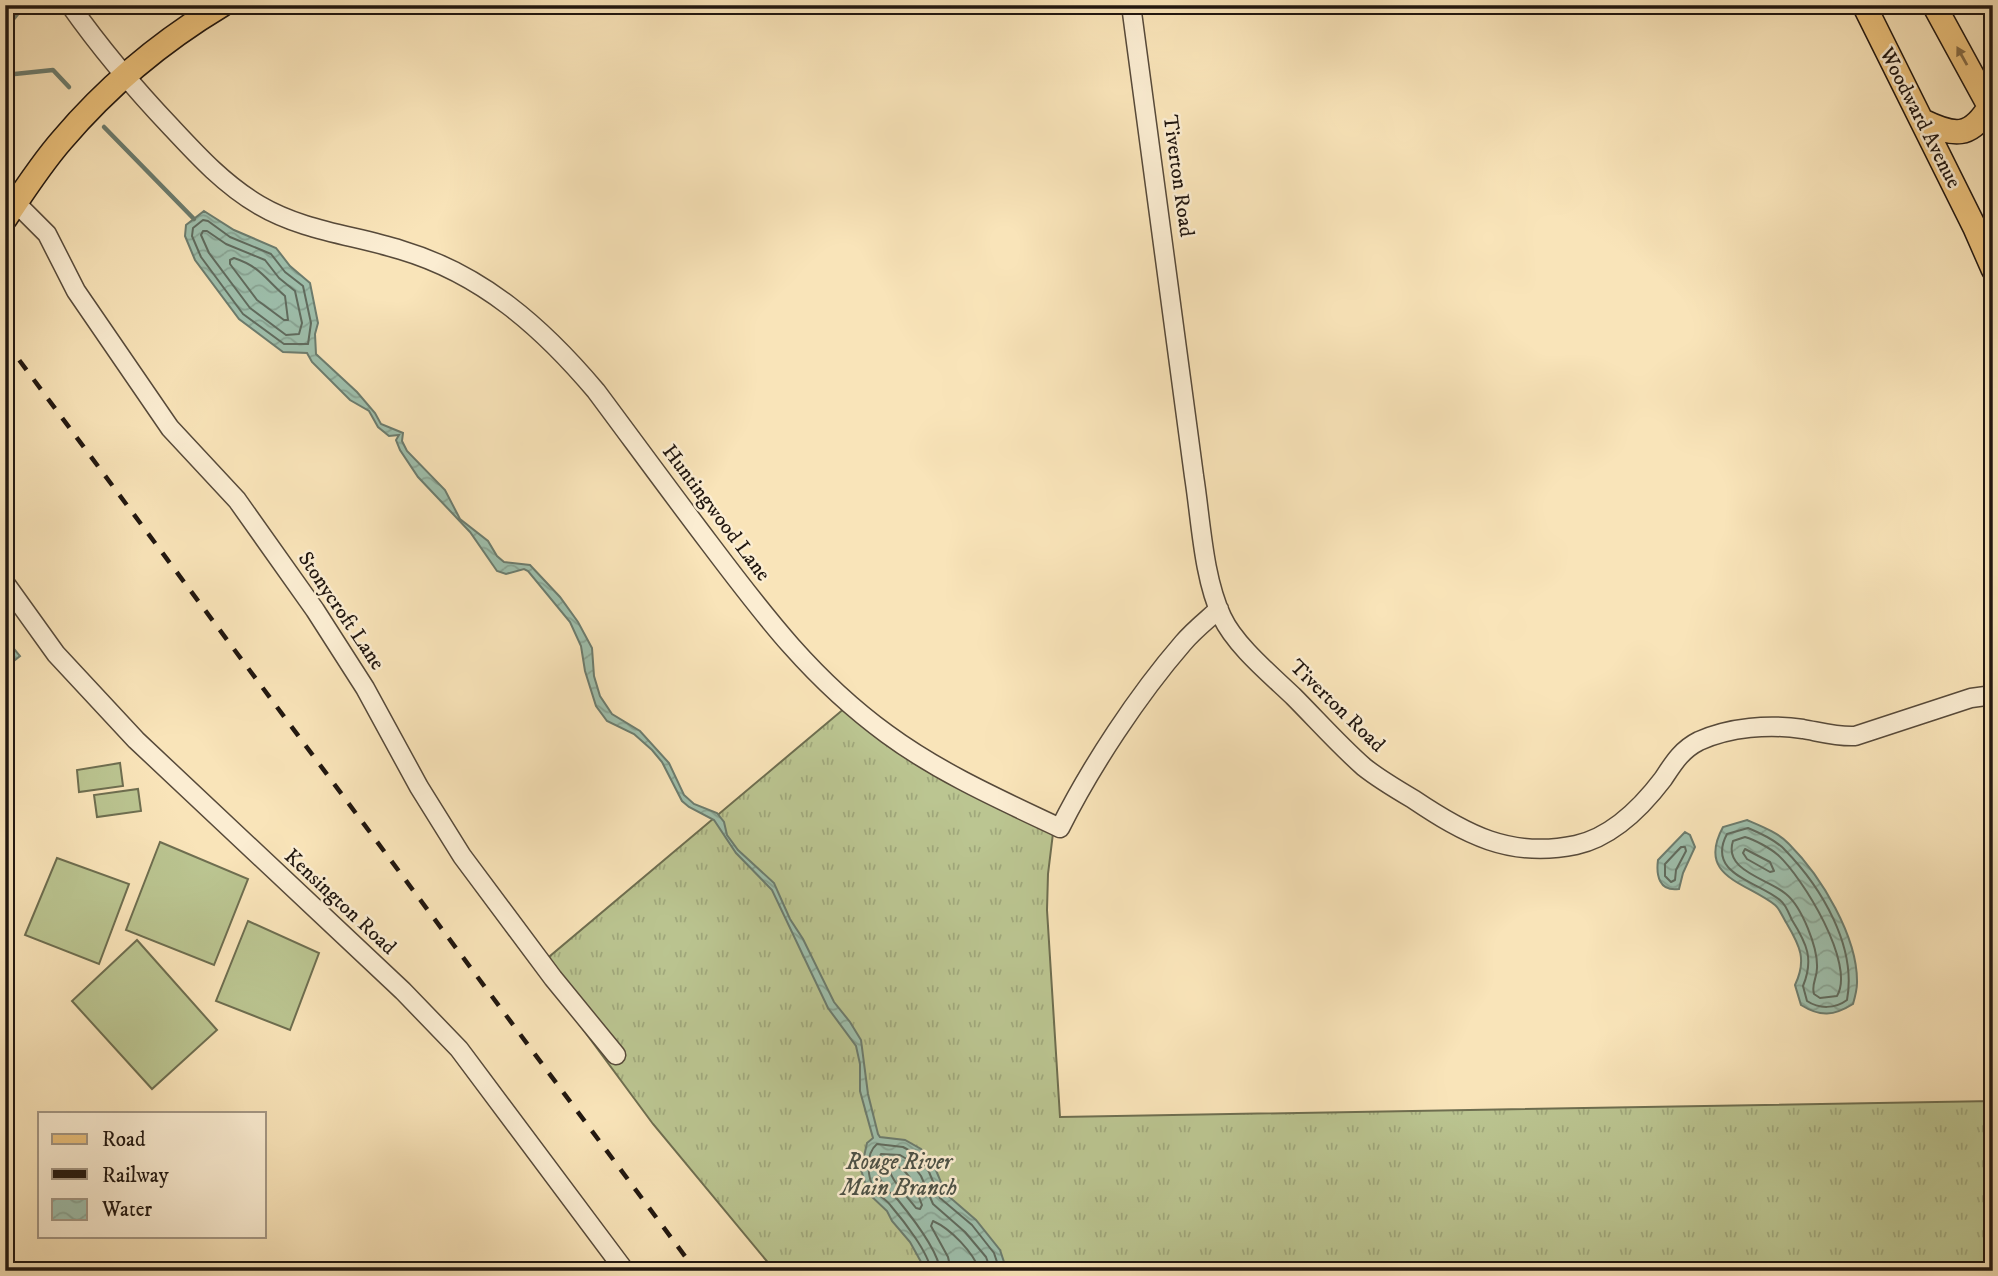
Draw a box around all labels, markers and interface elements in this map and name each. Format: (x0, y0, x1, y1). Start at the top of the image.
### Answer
street label: Woodward Avenue (1873, 42, 1967, 193)
one-way arrow (1956, 46, 1968, 66)
street label: Tiverton Road (1157, 113, 1199, 239)
street label: Huntingwood Lane (656, 439, 776, 587)
street label: Stonycroft Lane (292, 547, 390, 675)
street label: Tiverton Road (1284, 654, 1391, 758)
street label: Kensington Road (279, 843, 402, 961)
legend (38, 1112, 266, 1238)
text: Road (102, 1127, 146, 1153)
water label: Rouge River Main Branch (839, 1148, 957, 1203)
text: Railway (102, 1163, 170, 1189)
text: Water (101, 1197, 152, 1223)

